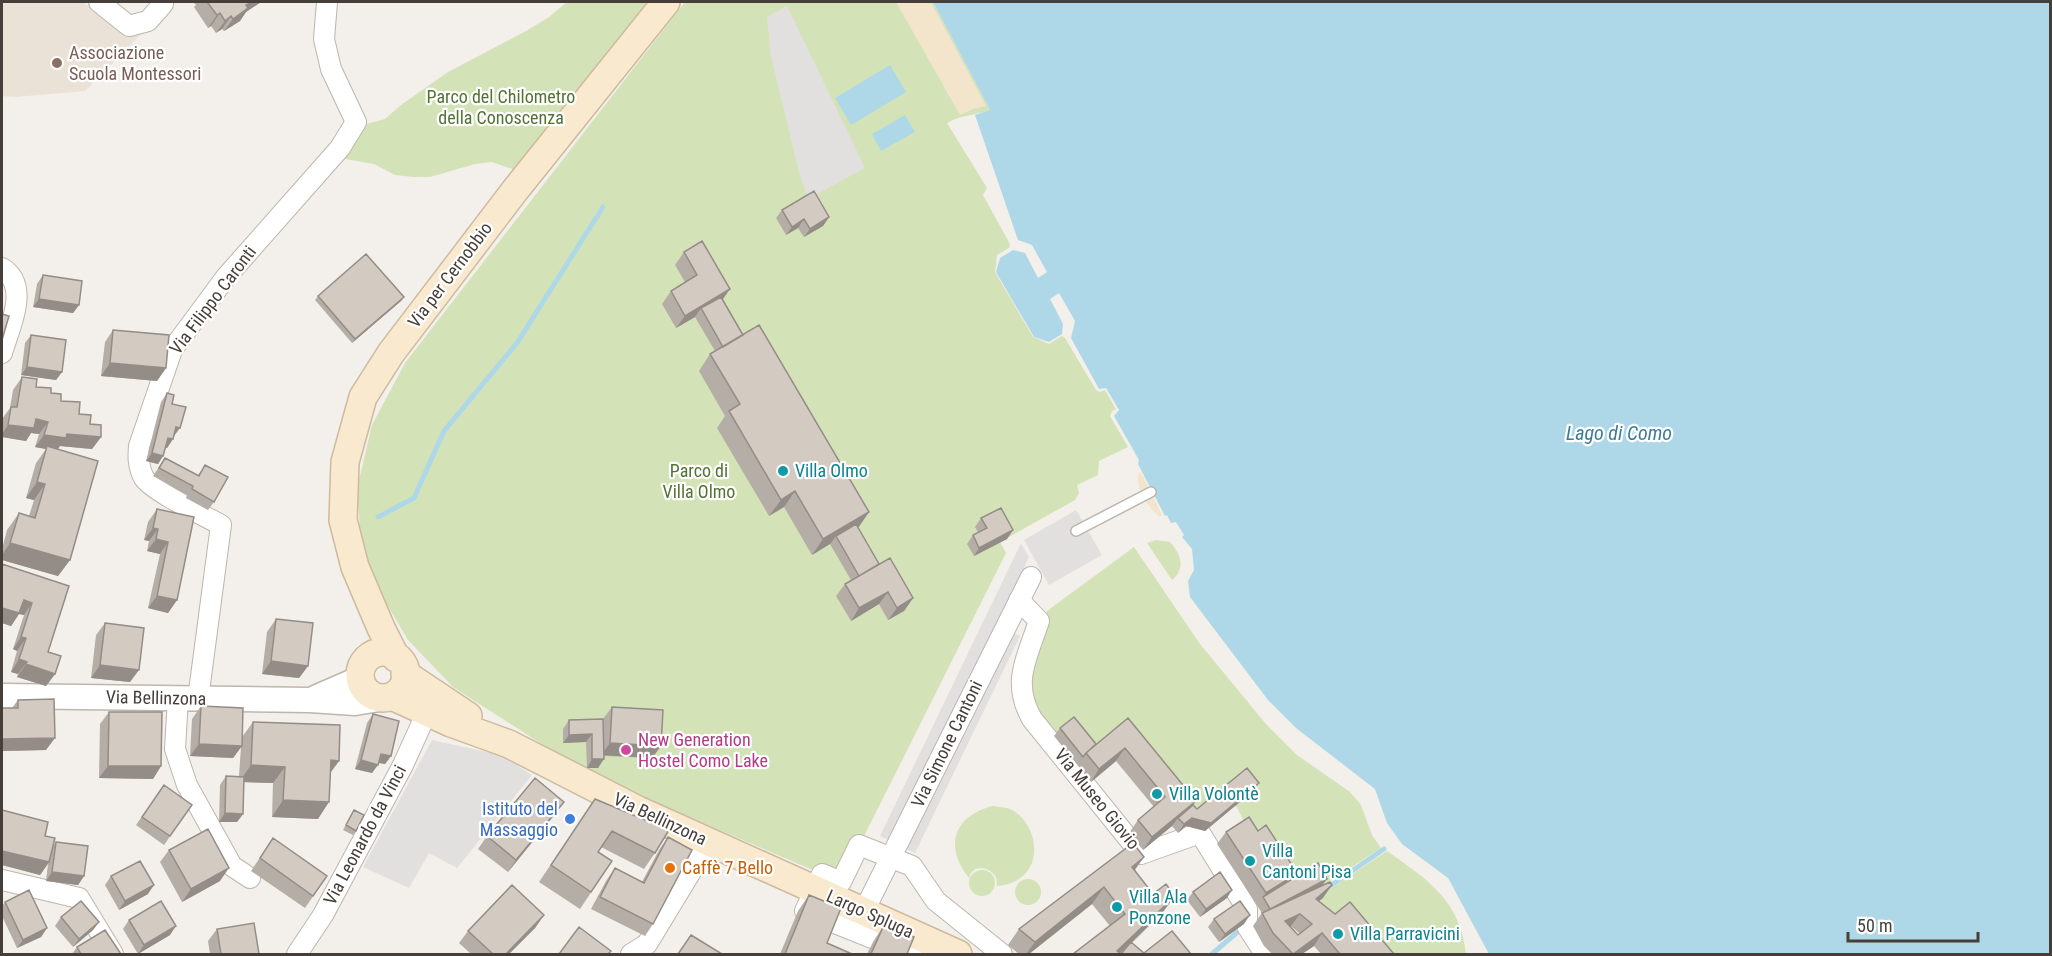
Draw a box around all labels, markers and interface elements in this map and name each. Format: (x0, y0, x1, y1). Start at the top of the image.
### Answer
place label: Associazione Scuola Montessori (69, 42, 201, 84)
marker: Associazione Scuola Montessori (50, 56, 64, 70)
park label: Parco del Chilometro della Conoscenza (427, 86, 575, 128)
street label: Via per Cernobbio (403, 218, 496, 332)
street label: Via Filippo Caronti (165, 241, 260, 358)
water label: Lago di Como (1566, 421, 1672, 445)
park label: Parco di Villa Olmo (663, 460, 735, 502)
place label: Villa Olmo (795, 460, 868, 481)
marker: Villa Olmo (776, 464, 790, 478)
street label: Via Simone Cantoni (907, 677, 986, 811)
street label: Via Bellinzona (106, 686, 206, 709)
place label: New Generation Hostel Como Lake (638, 729, 768, 771)
marker: New Generation Hostel Como Lake (619, 743, 633, 757)
street label: Via Museo Giovio (1050, 744, 1144, 853)
street label: Via Leonardo da Vinci (319, 761, 410, 908)
place label: Villa Volontè (1169, 783, 1259, 804)
marker: Villa Volontè (1150, 787, 1164, 801)
street label: Via Bellinzona (610, 788, 710, 849)
place label: Istituto del Massaggio (480, 798, 558, 840)
marker: Istituto del Massaggio (563, 812, 577, 826)
place label: Villa Cantoni Pisa (1262, 840, 1352, 882)
marker: Villa Cantoni Pisa (1243, 854, 1257, 868)
place label: Caffè 7 Bello (682, 857, 773, 878)
marker: Caffè 7 Bello (663, 861, 677, 875)
street label: Largo Spluga (823, 885, 917, 942)
place label: Villa Ala Ponzone (1129, 886, 1191, 928)
marker: Villa Ala Ponzone (1110, 900, 1124, 914)
scale bar (1848, 905, 1978, 943)
text: 50 m (1857, 915, 1892, 936)
place label: Villa Parravicini (1350, 923, 1460, 944)
marker: Villa Parravicini (1331, 927, 1345, 941)

